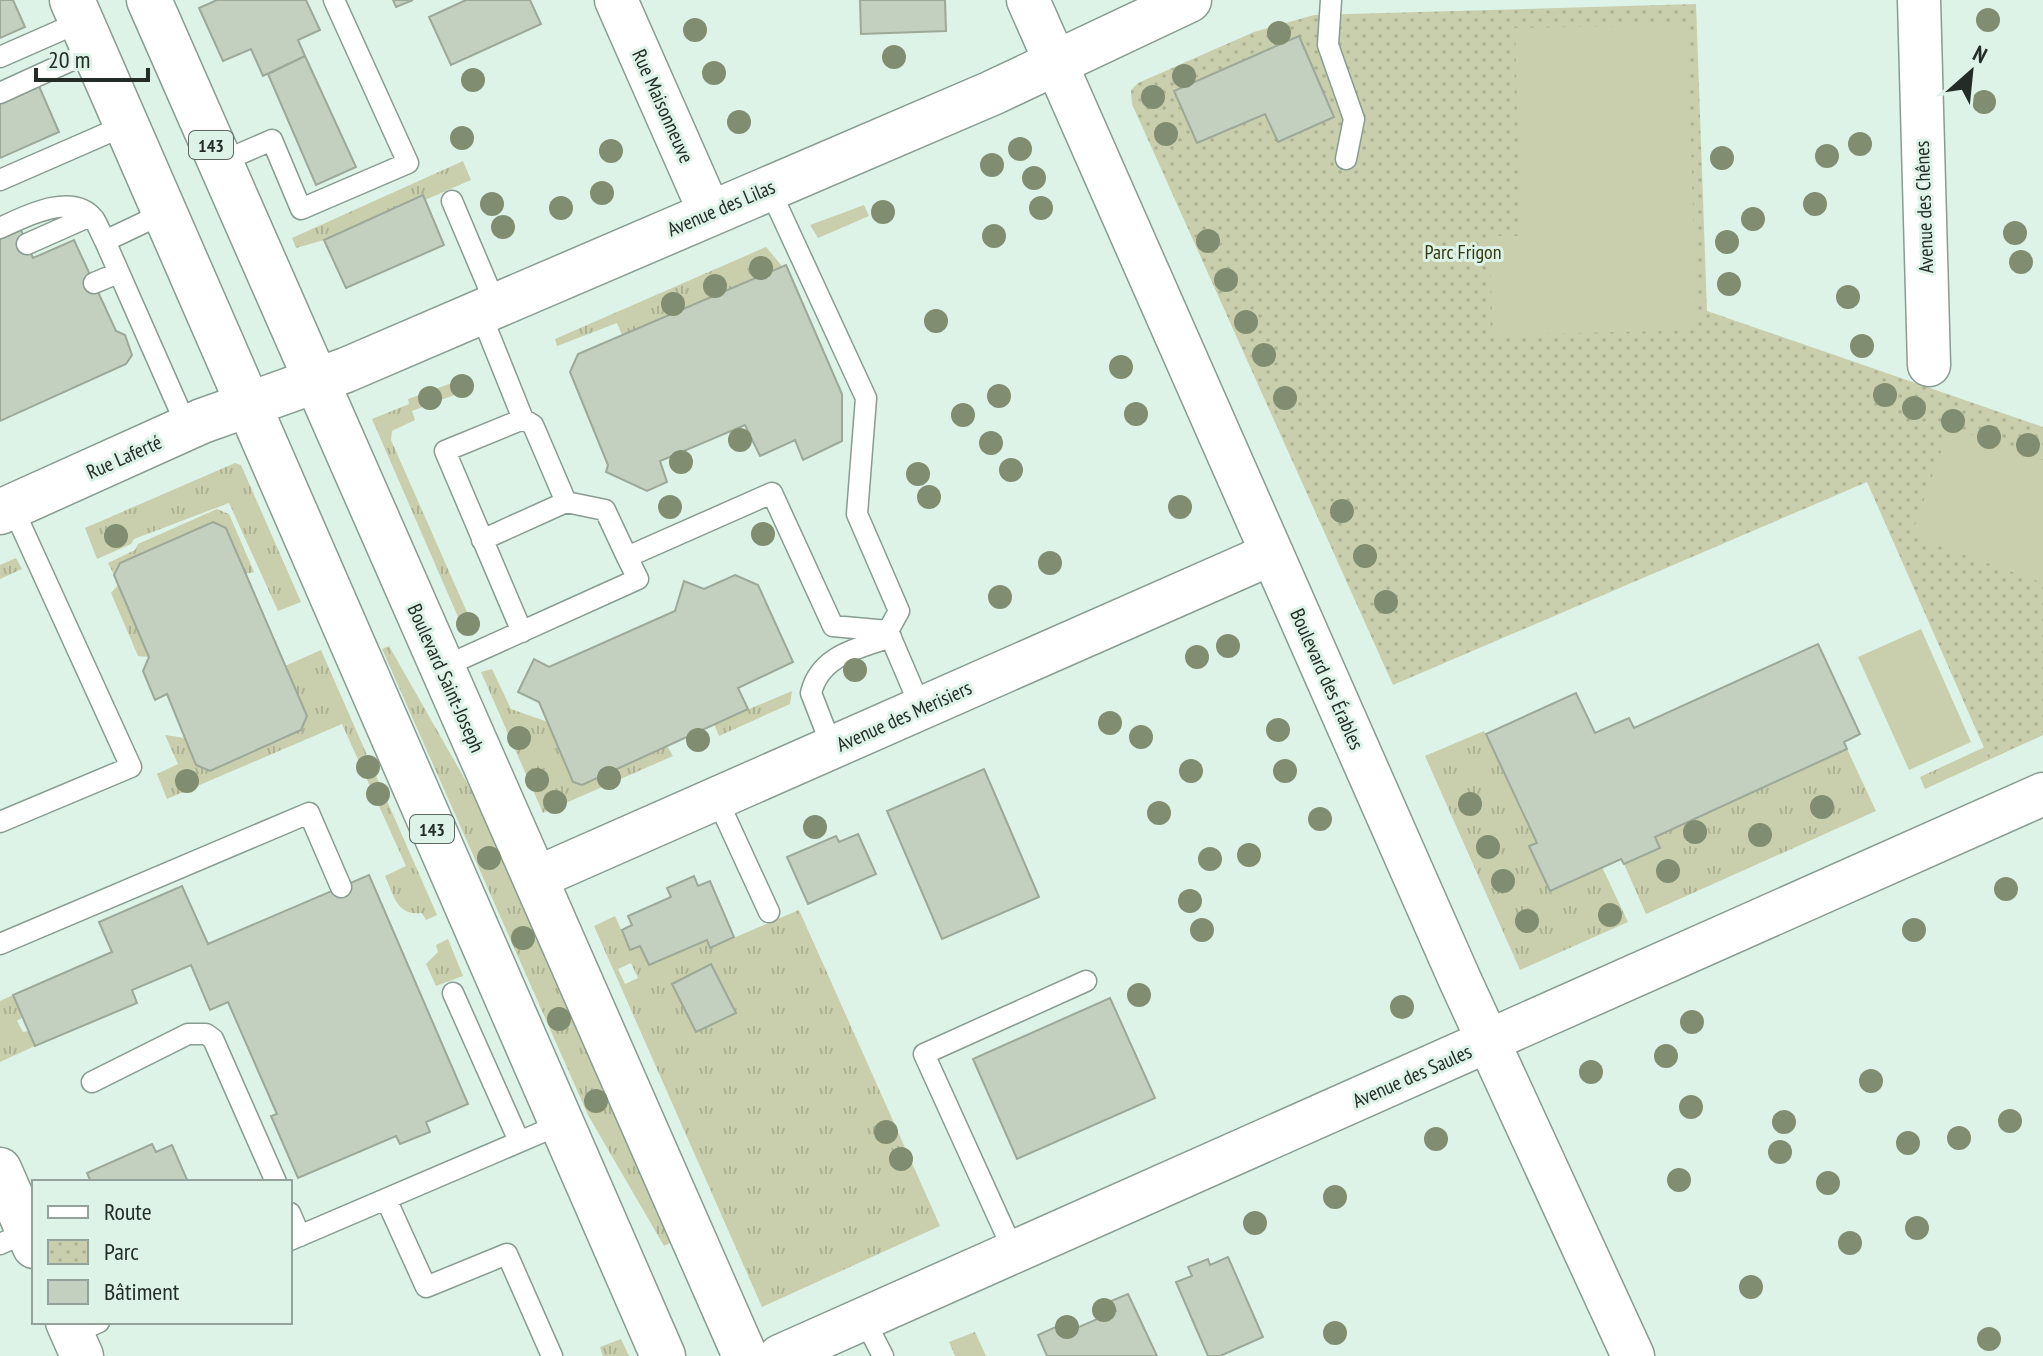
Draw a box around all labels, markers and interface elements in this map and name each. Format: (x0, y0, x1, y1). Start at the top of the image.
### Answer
scale bar (36, 32, 148, 82)
north arrow (1931, 32, 2011, 112)
text: N (1968, 39, 1992, 69)
text: 20 m (48, 44, 90, 75)
street label: Rue Maisonneuve (626, 45, 700, 167)
road number: 143 (189, 131, 233, 159)
street label: Avenue des Chênes (1909, 140, 1939, 274)
street label: Avenue des Lilas (663, 174, 779, 242)
park label: Parc Frigon (1424, 239, 1502, 265)
street label: Rue Laferté (82, 429, 166, 485)
street label: Boulevard Saint-Joseph (402, 600, 490, 756)
street label: Boulevard des Érables (1284, 604, 1370, 754)
street label: Avenue des Merisiers (832, 675, 976, 757)
road number: 143 (410, 815, 454, 843)
street label: Avenue des Saules (1348, 1038, 1476, 1114)
legend (32, 1180, 292, 1324)
text: Route (104, 1196, 152, 1227)
text: Parc (104, 1236, 139, 1267)
text: Bâtiment (104, 1276, 180, 1307)

